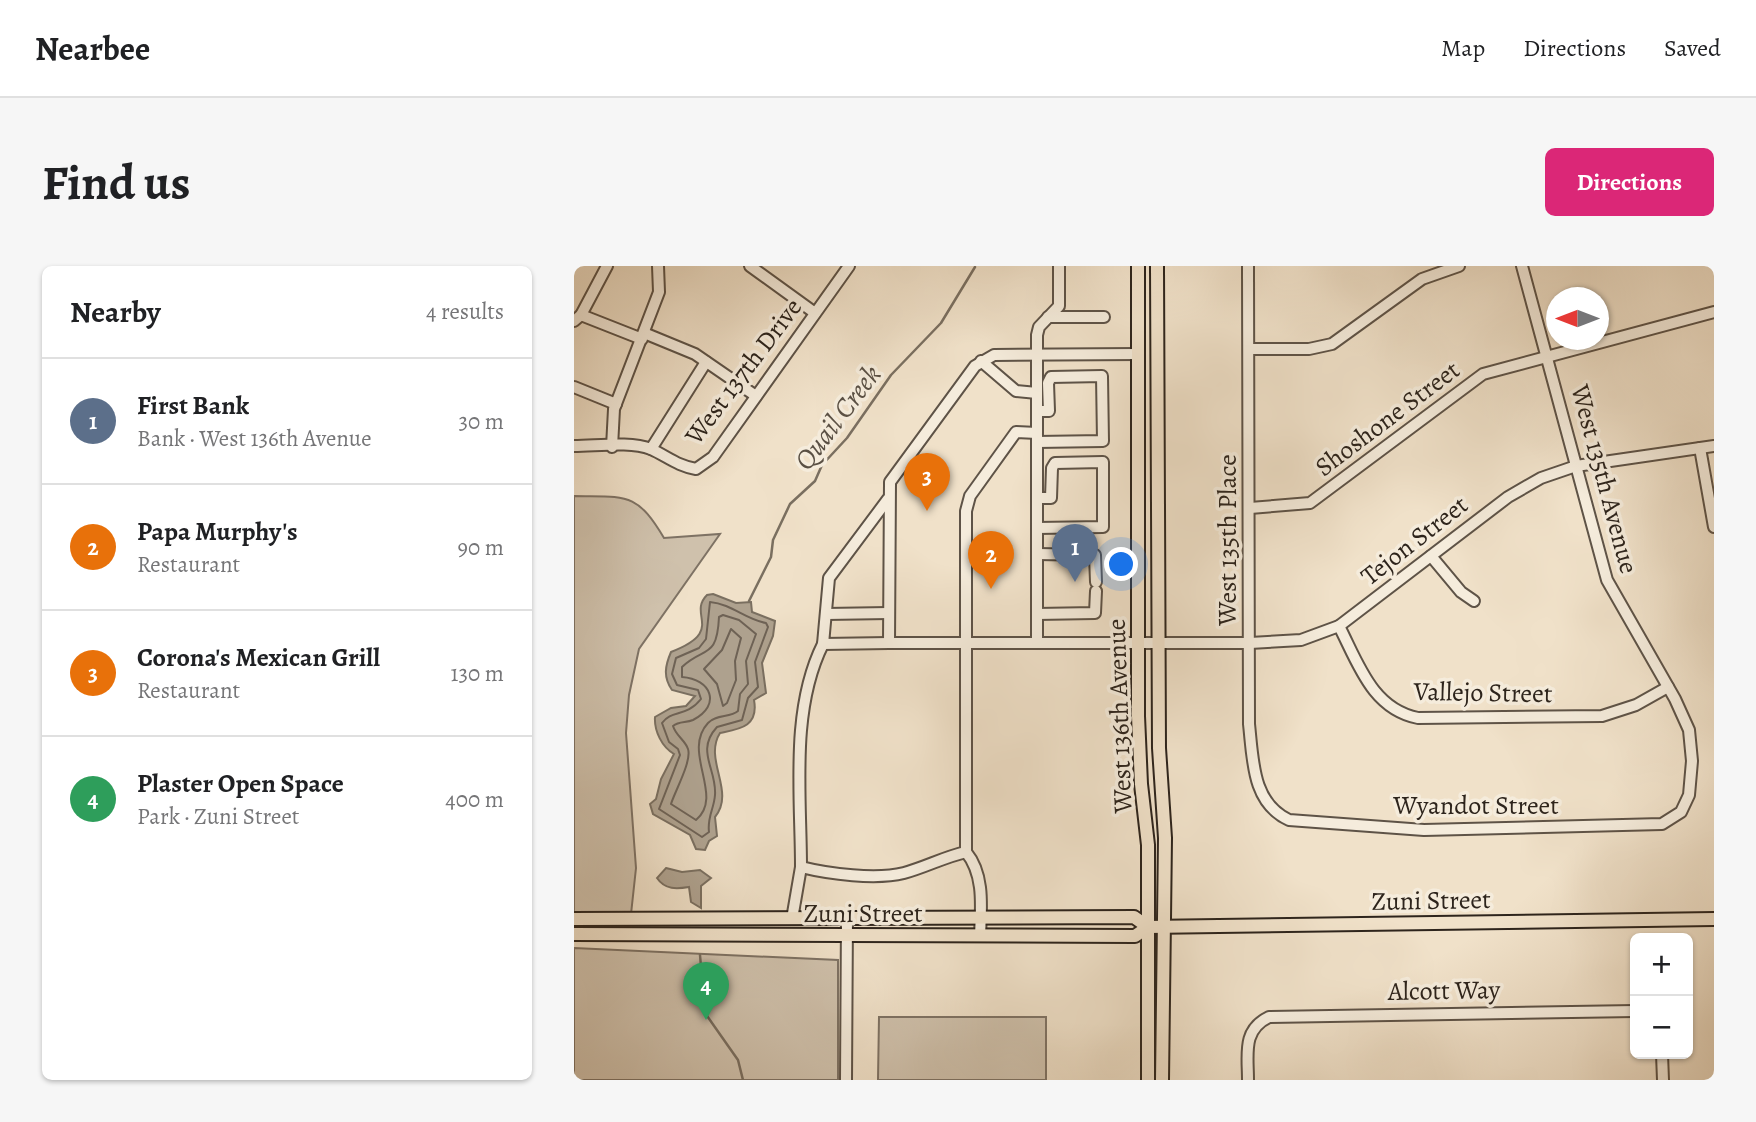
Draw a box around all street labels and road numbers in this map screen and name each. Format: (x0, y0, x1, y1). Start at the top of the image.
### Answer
street label: West 137th Drive (676, 291, 810, 452)
street label: Shoshone Street (1308, 352, 1467, 484)
street label: West 135th Avenue (1562, 380, 1647, 577)
street label: West 135th Place (1210, 454, 1245, 627)
street label: Tejon Street (1353, 487, 1475, 593)
street label: West 136th Avenue (1099, 618, 1140, 815)
street label: Vallejo Street (1412, 674, 1553, 711)
street label: Wyandot Street (1392, 788, 1559, 823)
street label: Zuni Street (1371, 882, 1491, 919)
street label: Zuni Street (803, 896, 923, 931)
street label: Alcott Way (1387, 972, 1501, 1009)

